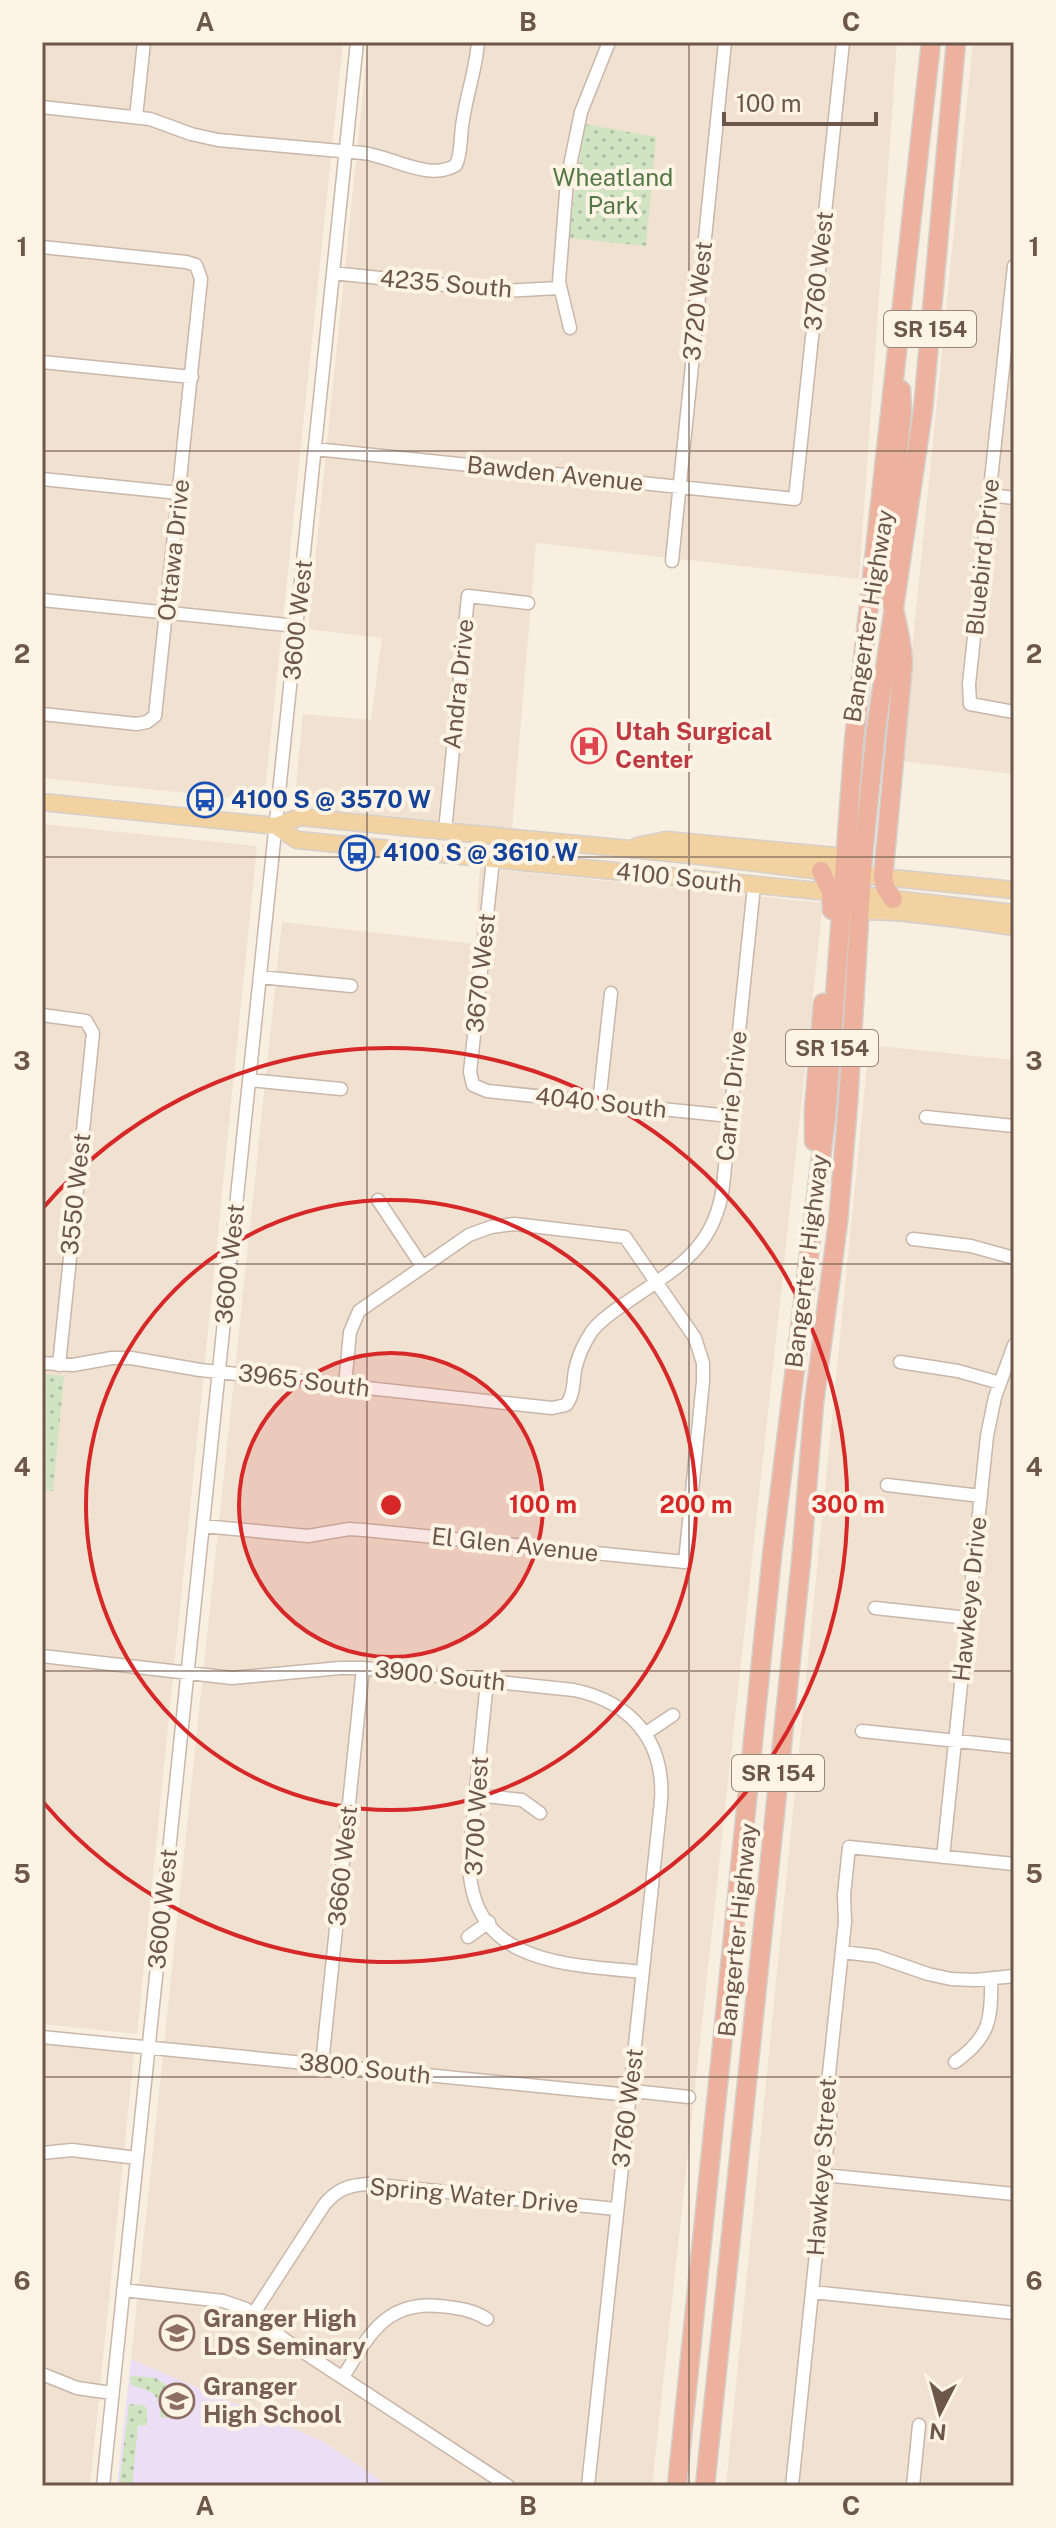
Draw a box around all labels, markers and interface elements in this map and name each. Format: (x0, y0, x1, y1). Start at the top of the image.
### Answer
text: A (196, 6, 215, 37)
text: B (519, 6, 537, 37)
text: C (842, 6, 860, 37)
scale bar (724, 76, 876, 126)
text: 100 m (736, 89, 802, 117)
park label: Wheatland Park (553, 163, 673, 219)
street label: 3760 West (798, 210, 838, 332)
text: 1 (16, 231, 28, 262)
text: 1 (1028, 231, 1040, 262)
street label: 3720 West (677, 240, 717, 362)
street label: 4235 South (379, 263, 513, 303)
road number: SR 154 (884, 311, 976, 347)
street label: Bawden Avenue (465, 450, 645, 496)
street label: Ottawa Drive (152, 477, 194, 622)
street label: Bluebird Drive (960, 477, 1004, 637)
street label: Bangerter Highway (837, 507, 899, 724)
street label: 3600 West (277, 558, 317, 681)
street label: Andra Drive (437, 617, 479, 750)
text: 2 (14, 638, 30, 669)
text: 2 (1026, 638, 1042, 669)
place label: Utah Surgical Center (615, 717, 772, 773)
hospital icon: Utah Surgical Center (570, 727, 608, 765)
bus stop icon: 4100 S @ 3570 W (186, 781, 224, 819)
place label: 4100 S @ 3570 W (231, 785, 431, 813)
bus stop icon: 4100 S @ 3610 W (338, 834, 376, 872)
place label: 4100 S @ 3610 W (383, 838, 578, 866)
street label: 4100 South (615, 856, 744, 898)
street label: 3670 West (460, 912, 500, 1034)
street label: Carrie Drive (710, 1029, 752, 1163)
road number: SR 154 (786, 1030, 878, 1066)
text: 3 (13, 1045, 31, 1076)
text: 3 (1025, 1045, 1043, 1076)
street label: 4040 South (534, 1081, 668, 1123)
street label: 3550 West (55, 1132, 95, 1256)
street label: Bangerter Highway (779, 1152, 833, 1369)
street label: 3600 West (209, 1202, 249, 1325)
street label: 3965 South (237, 1358, 372, 1402)
text: 4 (13, 1451, 31, 1482)
text: 4 (1025, 1451, 1043, 1482)
text: 100 m (509, 1490, 577, 1518)
text: 200 m (659, 1490, 733, 1518)
text: 300 m (811, 1490, 885, 1518)
centre of rings (377, 1491, 405, 1519)
street label: Hawkeye Drive (946, 1515, 992, 1683)
street label: El Glen Avenue (430, 1521, 600, 1567)
street label: 3900 South (373, 1654, 507, 1696)
street label: 3700 West (459, 1755, 493, 1876)
road number: SR 154 (732, 1755, 824, 1791)
street label: 3660 West (322, 1804, 362, 1928)
street label: Bangerter Highway (712, 1821, 762, 2038)
street label: 3600 West (142, 1847, 182, 1970)
text: 5 (13, 1858, 31, 1889)
text: 5 (1025, 1858, 1043, 1889)
street label: 3800 South (298, 2047, 432, 2089)
street label: 3760 West (606, 2047, 648, 2169)
street label: Hawkeye Street (801, 2077, 841, 2257)
street label: Spring Water Drive (368, 2172, 580, 2218)
text: 6 (13, 2265, 31, 2296)
text: 6 (1025, 2265, 1043, 2296)
place label: Granger High LDS Seminary (203, 2304, 366, 2360)
school or university icon: Granger High LDS Seminary (158, 2314, 196, 2352)
place label: Granger High School (203, 2372, 342, 2428)
north arrow (900, 2372, 980, 2452)
school or university icon: Granger High School (158, 2382, 196, 2420)
text: N (928, 2418, 948, 2446)
text: A (196, 2490, 215, 2521)
text: B (519, 2490, 537, 2521)
text: C (842, 2490, 860, 2521)

